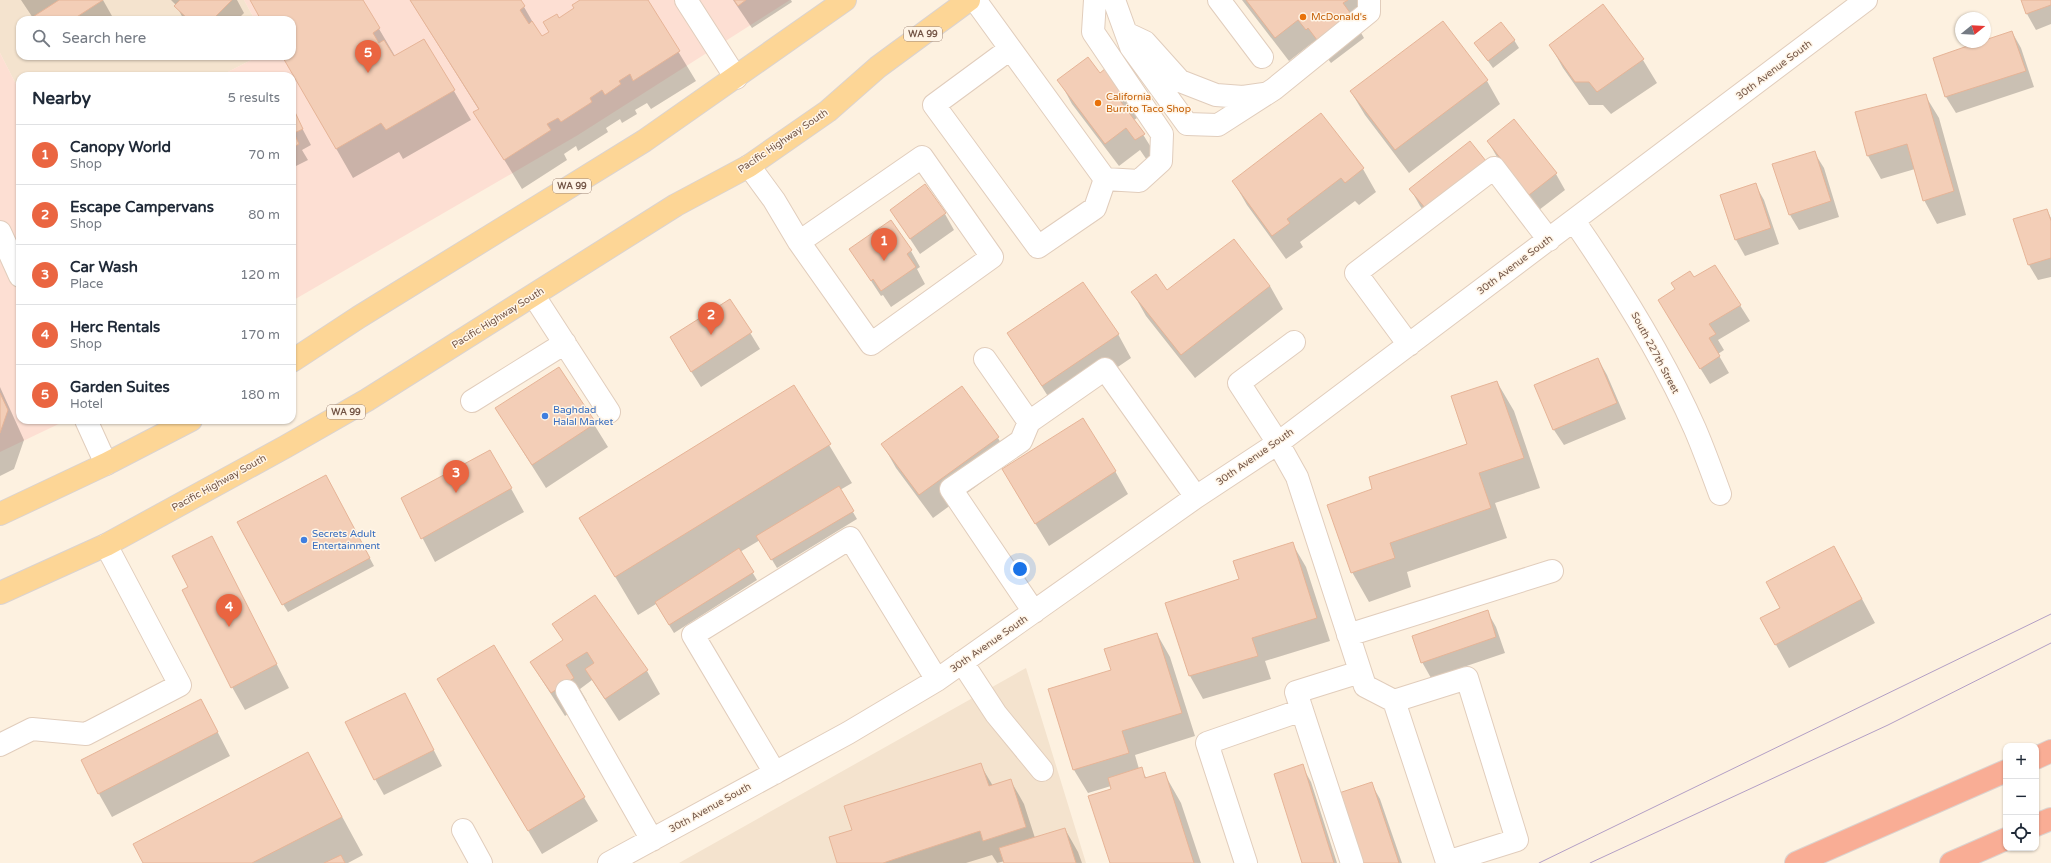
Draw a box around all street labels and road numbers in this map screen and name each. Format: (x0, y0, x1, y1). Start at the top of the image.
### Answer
road number: WA 99 (904, 27, 942, 41)
street label: 30th Avenue South (1734, 38, 1814, 102)
street label: Pacific Highway South (736, 106, 830, 176)
road number: WA 99 (553, 179, 591, 193)
street label: 30th Avenue South (1475, 233, 1555, 297)
street label: Pacific Highway South (450, 285, 546, 351)
street label: South 227th Street (1628, 310, 1682, 396)
road number: WA 99 (327, 405, 365, 419)
street label: 30th Avenue South (1214, 426, 1296, 488)
street label: Pacific Highway South (170, 452, 268, 514)
street label: 30th Avenue South (948, 613, 1030, 675)
street label: 30th Avenue South (667, 781, 753, 835)

